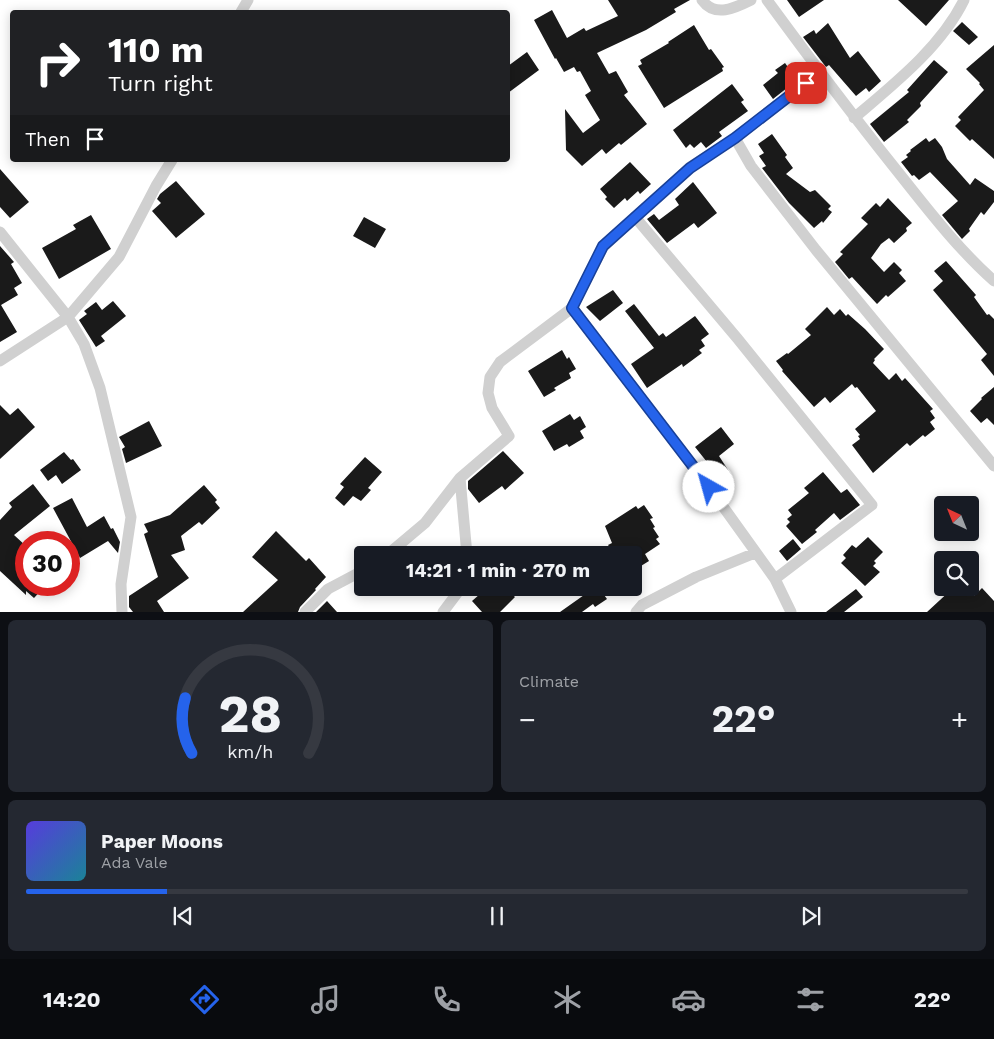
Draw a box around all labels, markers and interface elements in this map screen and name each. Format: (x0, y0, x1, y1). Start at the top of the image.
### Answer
text: 110 m (108, 29, 204, 71)
icon: right (25, 30, 90, 95)
pin (785, 62, 827, 104)
icon: arrive (792, 69, 820, 97)
text: Turn right (108, 71, 213, 96)
icon: arrive (81, 125, 109, 153)
text: Then (25, 128, 71, 151)
position arrow (682, 460, 734, 512)
north arrow (934, 496, 979, 541)
map controls (934, 496, 979, 596)
speed limit sign: 30 (15, 531, 80, 596)
button: search (934, 551, 979, 596)
text: 14:21 · 1 min · 270 m (406, 559, 590, 582)
text: Climate (519, 672, 579, 691)
text: 28 (219, 684, 282, 745)
text: 22° (711, 697, 776, 741)
text: − (519, 703, 536, 736)
text: + (951, 703, 968, 736)
text: km/h (227, 741, 274, 762)
text: Paper Moons (101, 830, 223, 853)
text: Ada Vale (101, 853, 168, 872)
icon: previous (169, 902, 197, 930)
icon: pause (483, 902, 511, 930)
icon: next (797, 902, 825, 930)
icon: directions (187, 982, 222, 1017)
icon: music (308, 982, 343, 1017)
icon: phone (429, 982, 464, 1017)
icon: climate (550, 982, 585, 1017)
icon: car (671, 982, 706, 1017)
icon: filters (793, 982, 828, 1017)
text: 14:20 (43, 987, 101, 1012)
text: 22° (914, 987, 951, 1012)

